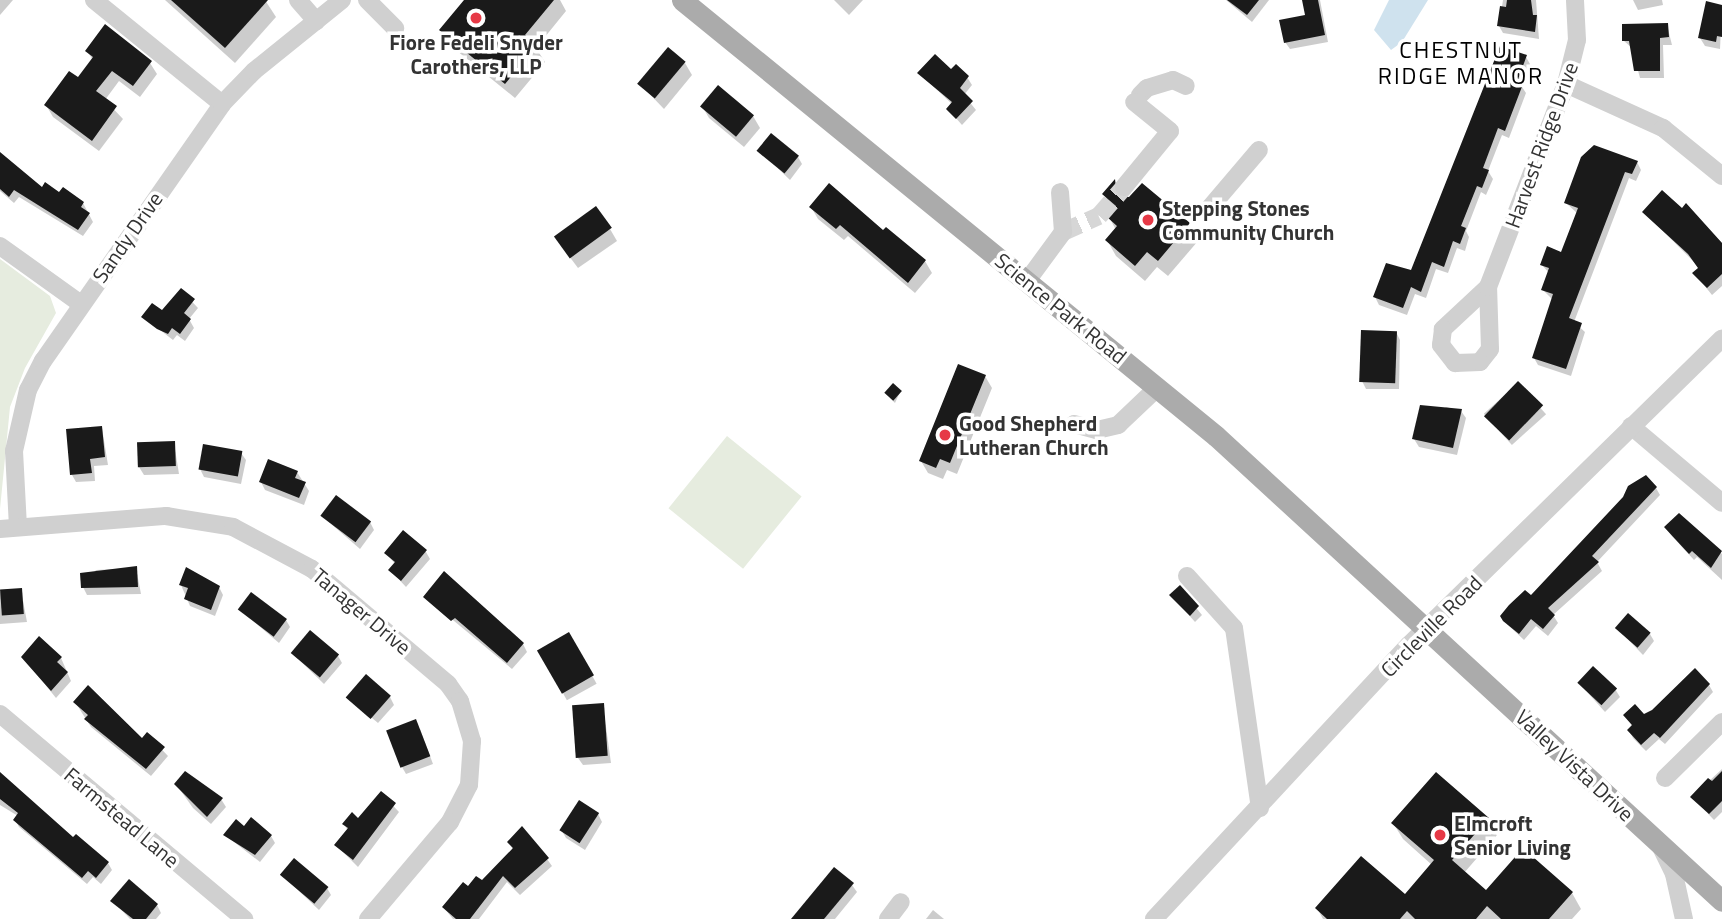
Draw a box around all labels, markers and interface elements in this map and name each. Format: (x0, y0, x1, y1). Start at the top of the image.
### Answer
marker: Fiore Fedeli Snyder Carothers, LLP (468, 10, 484, 26)
place label: Fiore Fedeli Snyder Carothers, LLP (389, 29, 563, 79)
district label: CHESTNUT RIDGE MANOR (1379, 36, 1543, 90)
street label: Harvest Ridge Drive (1499, 59, 1583, 231)
street label: Sandy Drive (87, 187, 167, 287)
place label: Stepping Stones Community Church (1162, 195, 1334, 245)
marker: Stepping Stones Community Church (1140, 212, 1156, 228)
street label: Science Park Road (990, 247, 1132, 369)
place label: Good Shepherd Lutheran Church (959, 410, 1109, 460)
marker: Good Shepherd Lutheran Church (937, 427, 953, 443)
street label: Tanager Drive (308, 563, 416, 659)
street label: Circleville Road (1375, 570, 1487, 682)
street label: Valley Vista Drive (1511, 704, 1639, 826)
street label: Farmstead Lane (59, 762, 185, 872)
place label: Elmcroft Senior Living (1454, 810, 1571, 860)
marker: Elmcroft Senior Living (1432, 827, 1448, 843)

